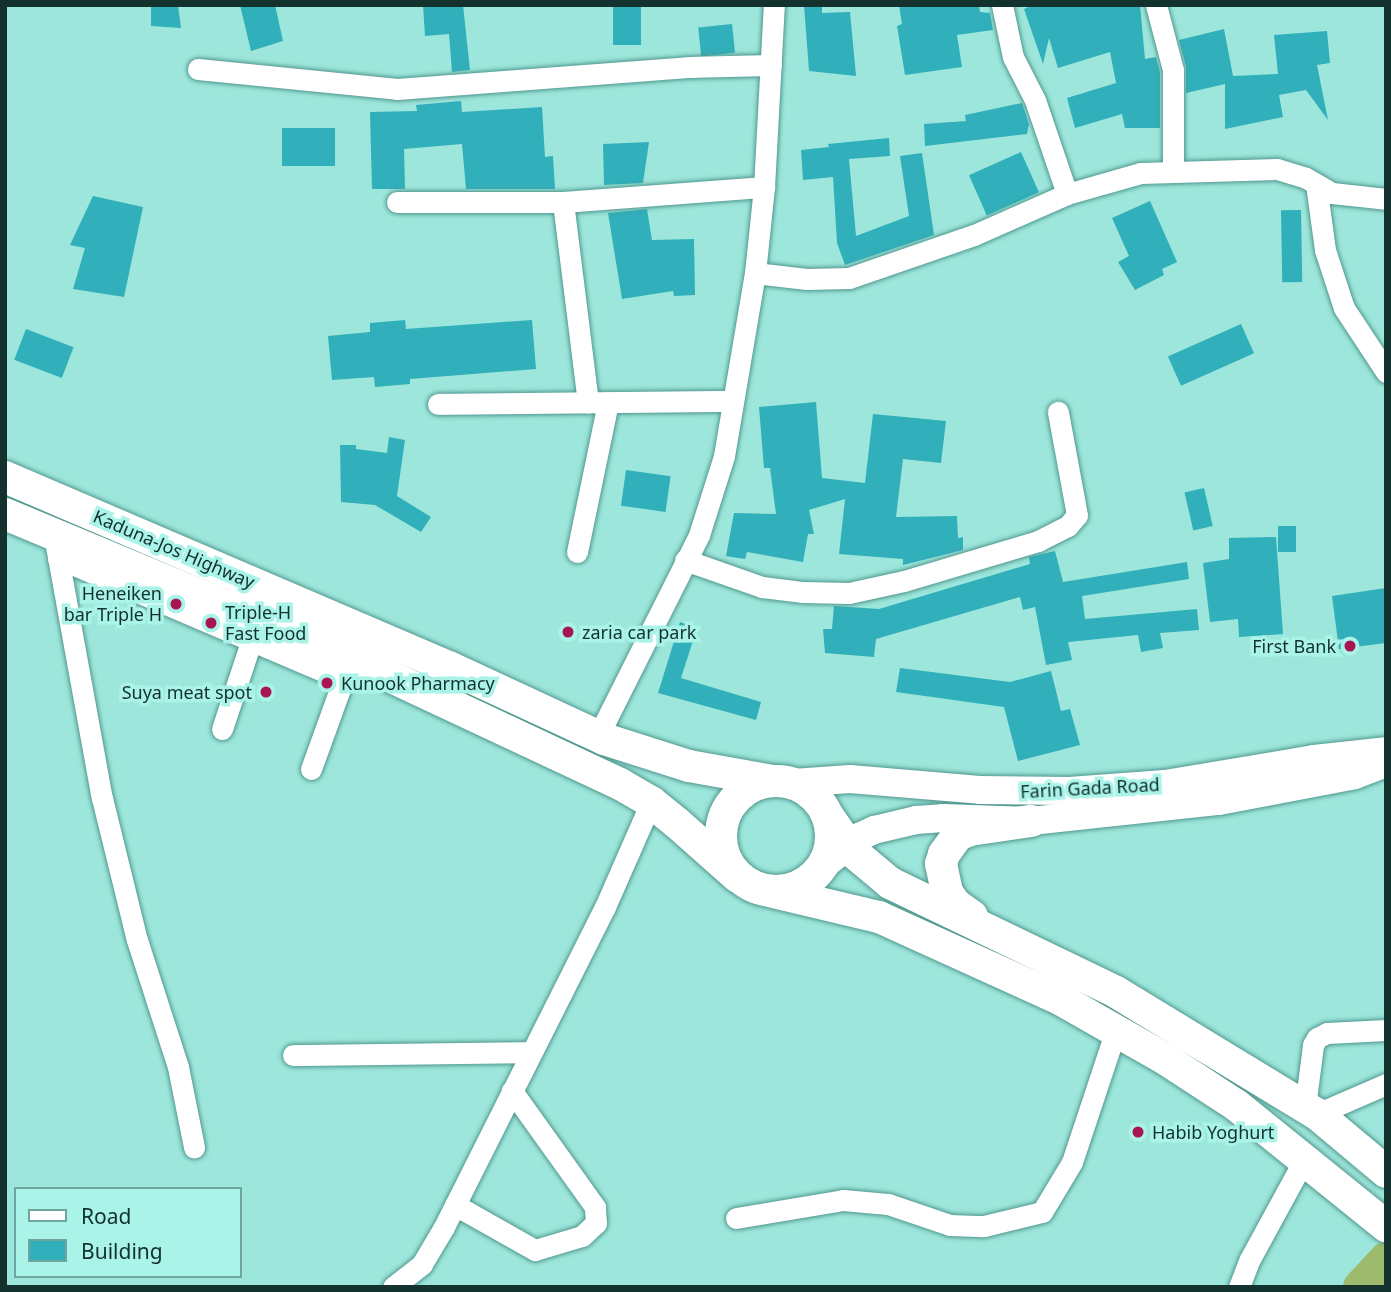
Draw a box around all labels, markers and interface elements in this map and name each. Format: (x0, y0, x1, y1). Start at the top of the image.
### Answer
street label: Kaduna-Jos Highway (90, 505, 258, 593)
place label: Heneiken bar Triple H (64, 583, 162, 626)
marker: Heneiken bar Triple H (168, 596, 184, 612)
place label: Triple-H Fast Food (225, 602, 306, 644)
marker: Triple-H Fast Food (203, 615, 219, 631)
place label: zaria car park (582, 621, 696, 643)
marker: zaria car park (560, 624, 576, 640)
place label: First Bank (1252, 635, 1336, 657)
marker: First Bank (1342, 638, 1358, 654)
place label: Kunook Pharmacy (341, 672, 495, 694)
marker: Kunook Pharmacy (319, 675, 335, 691)
place label: Suya meat spot (122, 681, 252, 703)
marker: Suya meat spot (258, 684, 274, 700)
street label: Farin Gada Road (1020, 774, 1160, 802)
place label: Habib Yoghurt (1152, 1121, 1274, 1143)
marker: Habib Yoghurt (1130, 1124, 1146, 1140)
legend (14, 1187, 242, 1278)
text: Road (81, 1202, 131, 1230)
text: Building (81, 1237, 163, 1265)

